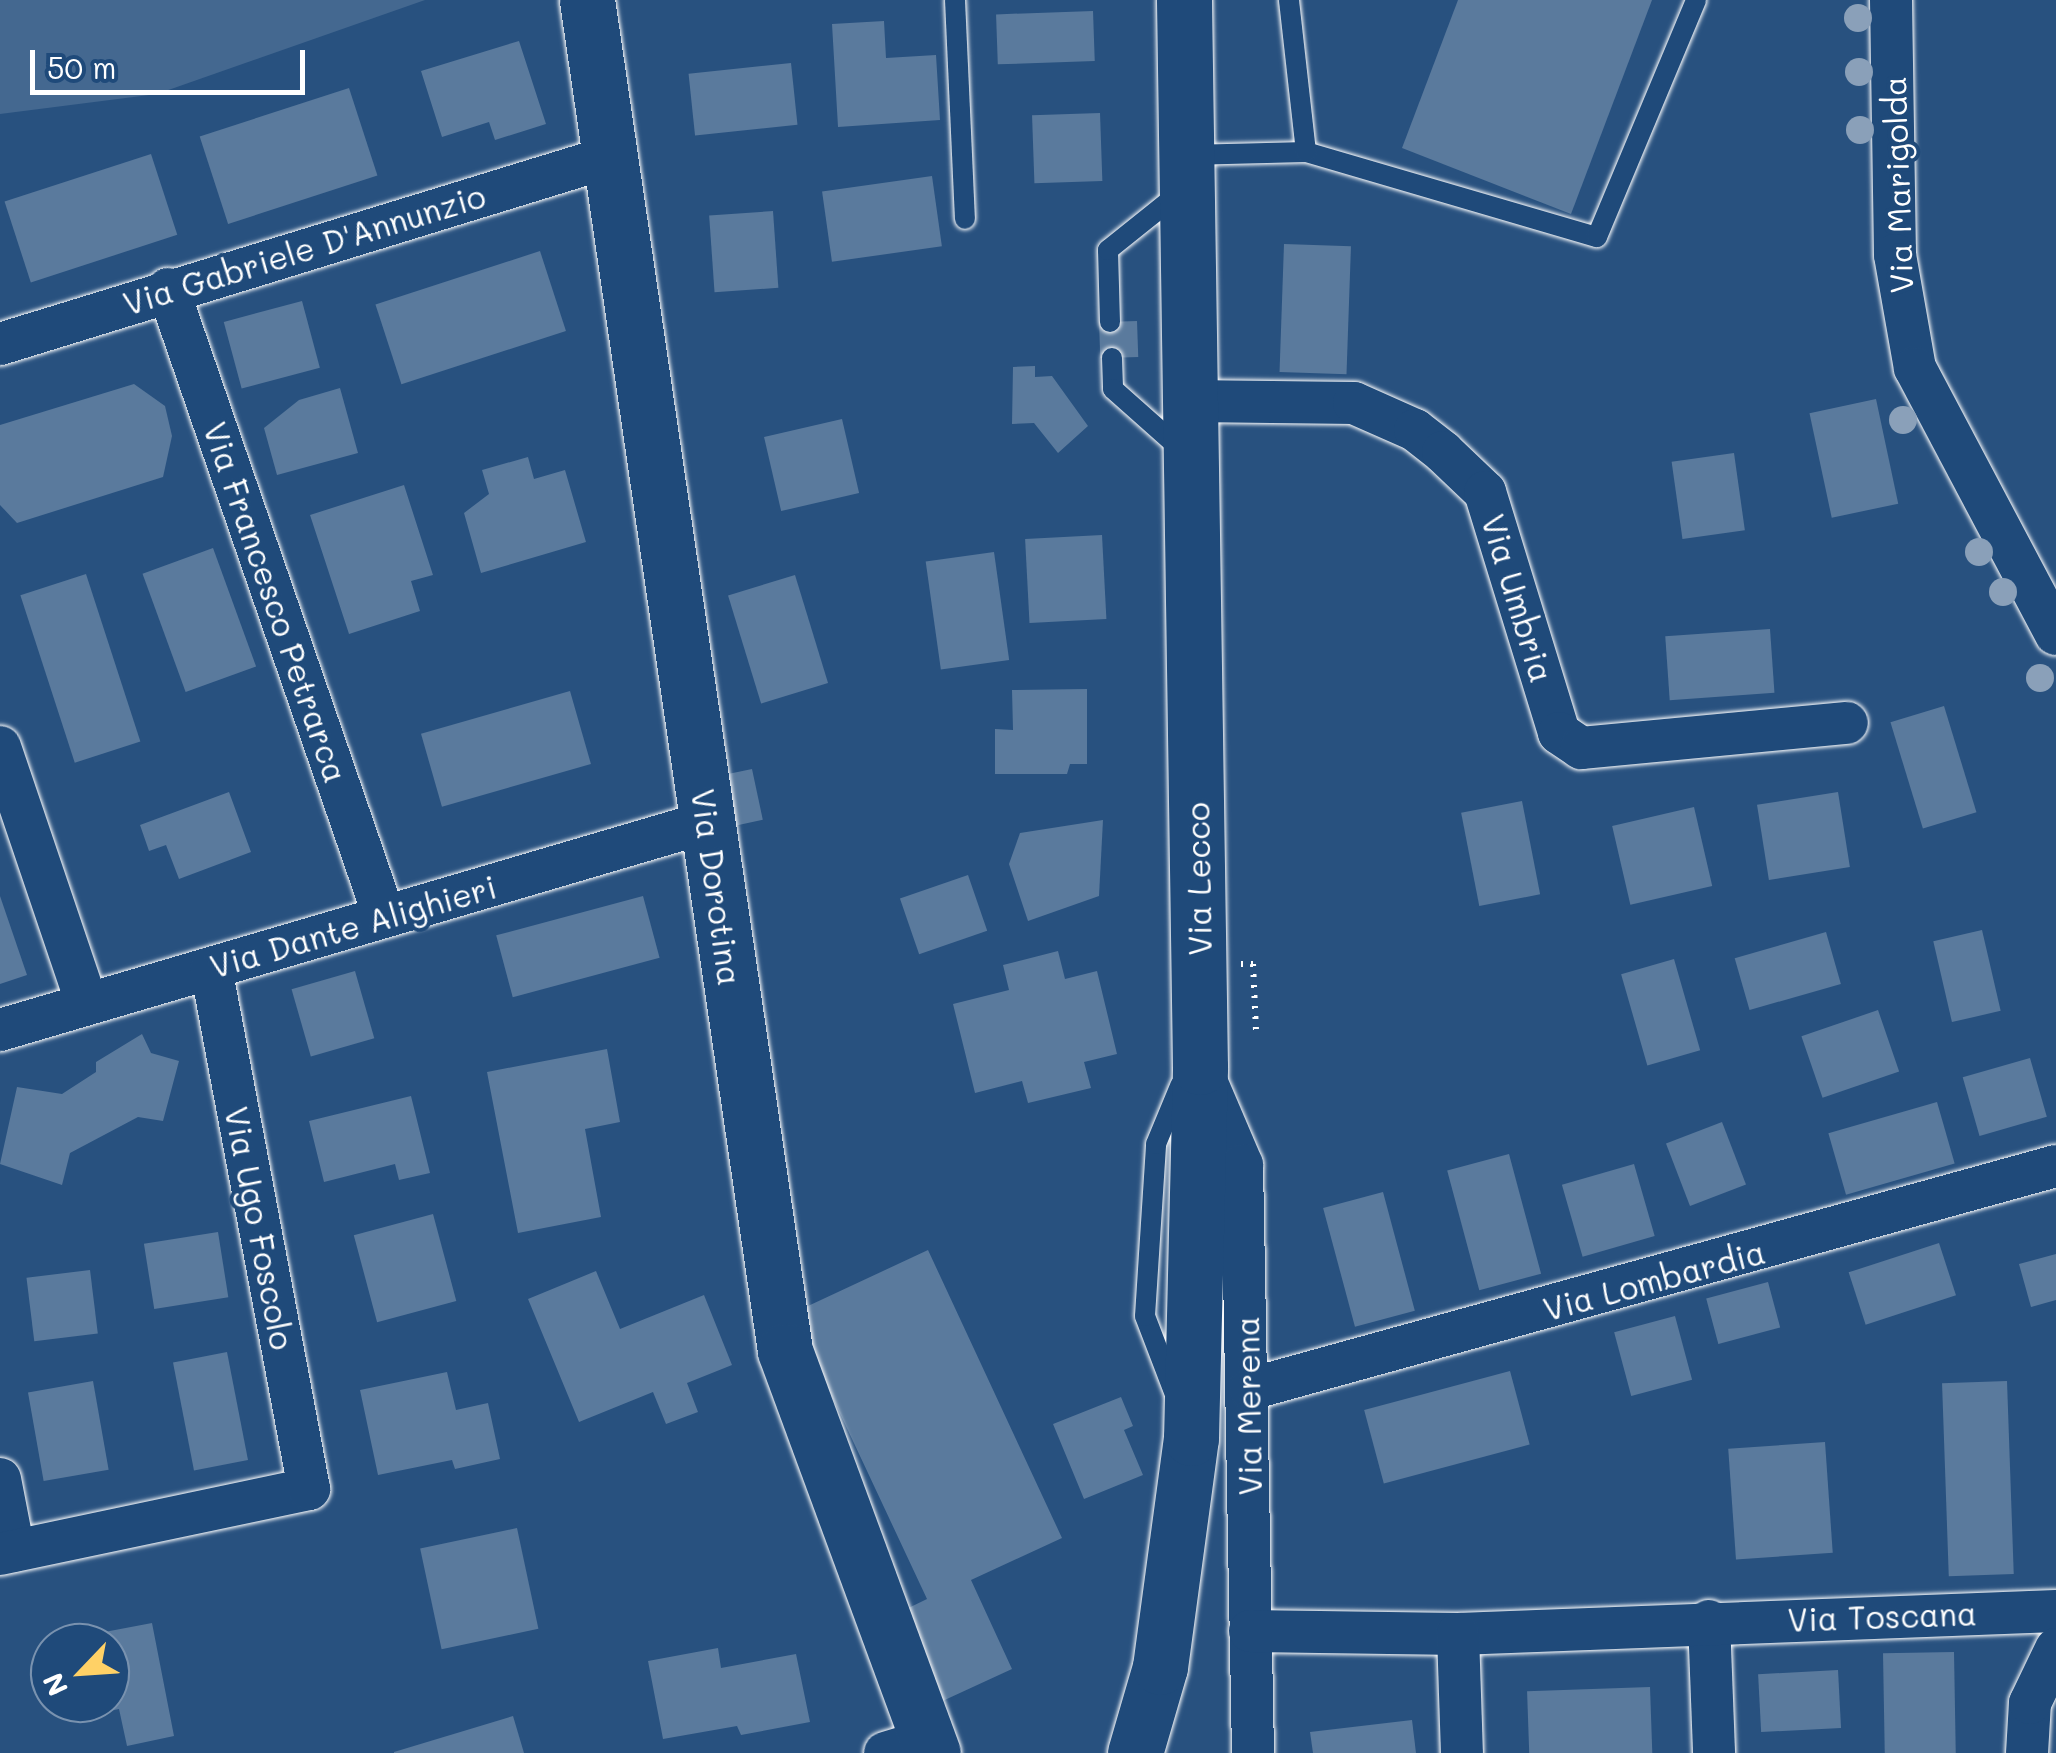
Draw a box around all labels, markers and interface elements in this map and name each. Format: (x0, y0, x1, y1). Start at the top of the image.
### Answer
scale bar (35, 30, 310, 92)
text: 50 m (47, 47, 117, 87)
street label: Via Marigolda (1874, 76, 1920, 294)
street label: Via Gabriele D'Annunzio (118, 176, 490, 322)
street label: Via Francesco Petrarca (196, 417, 356, 787)
street label: Via Umbria (1474, 509, 1562, 687)
street label: Via Dorotina (684, 786, 750, 988)
street label: Via Lecco (1177, 802, 1219, 956)
street label: Via Dante Alighieri (205, 867, 501, 985)
street label: Via Ugo Foscolo (218, 1103, 302, 1353)
street label: Via Lombardia (1539, 1232, 1769, 1328)
street label: Via Merena (1227, 1316, 1269, 1496)
street label: Via Toscana (1787, 1594, 1977, 1638)
north arrow (30, 1623, 130, 1723)
text: N (34, 1668, 75, 1702)

